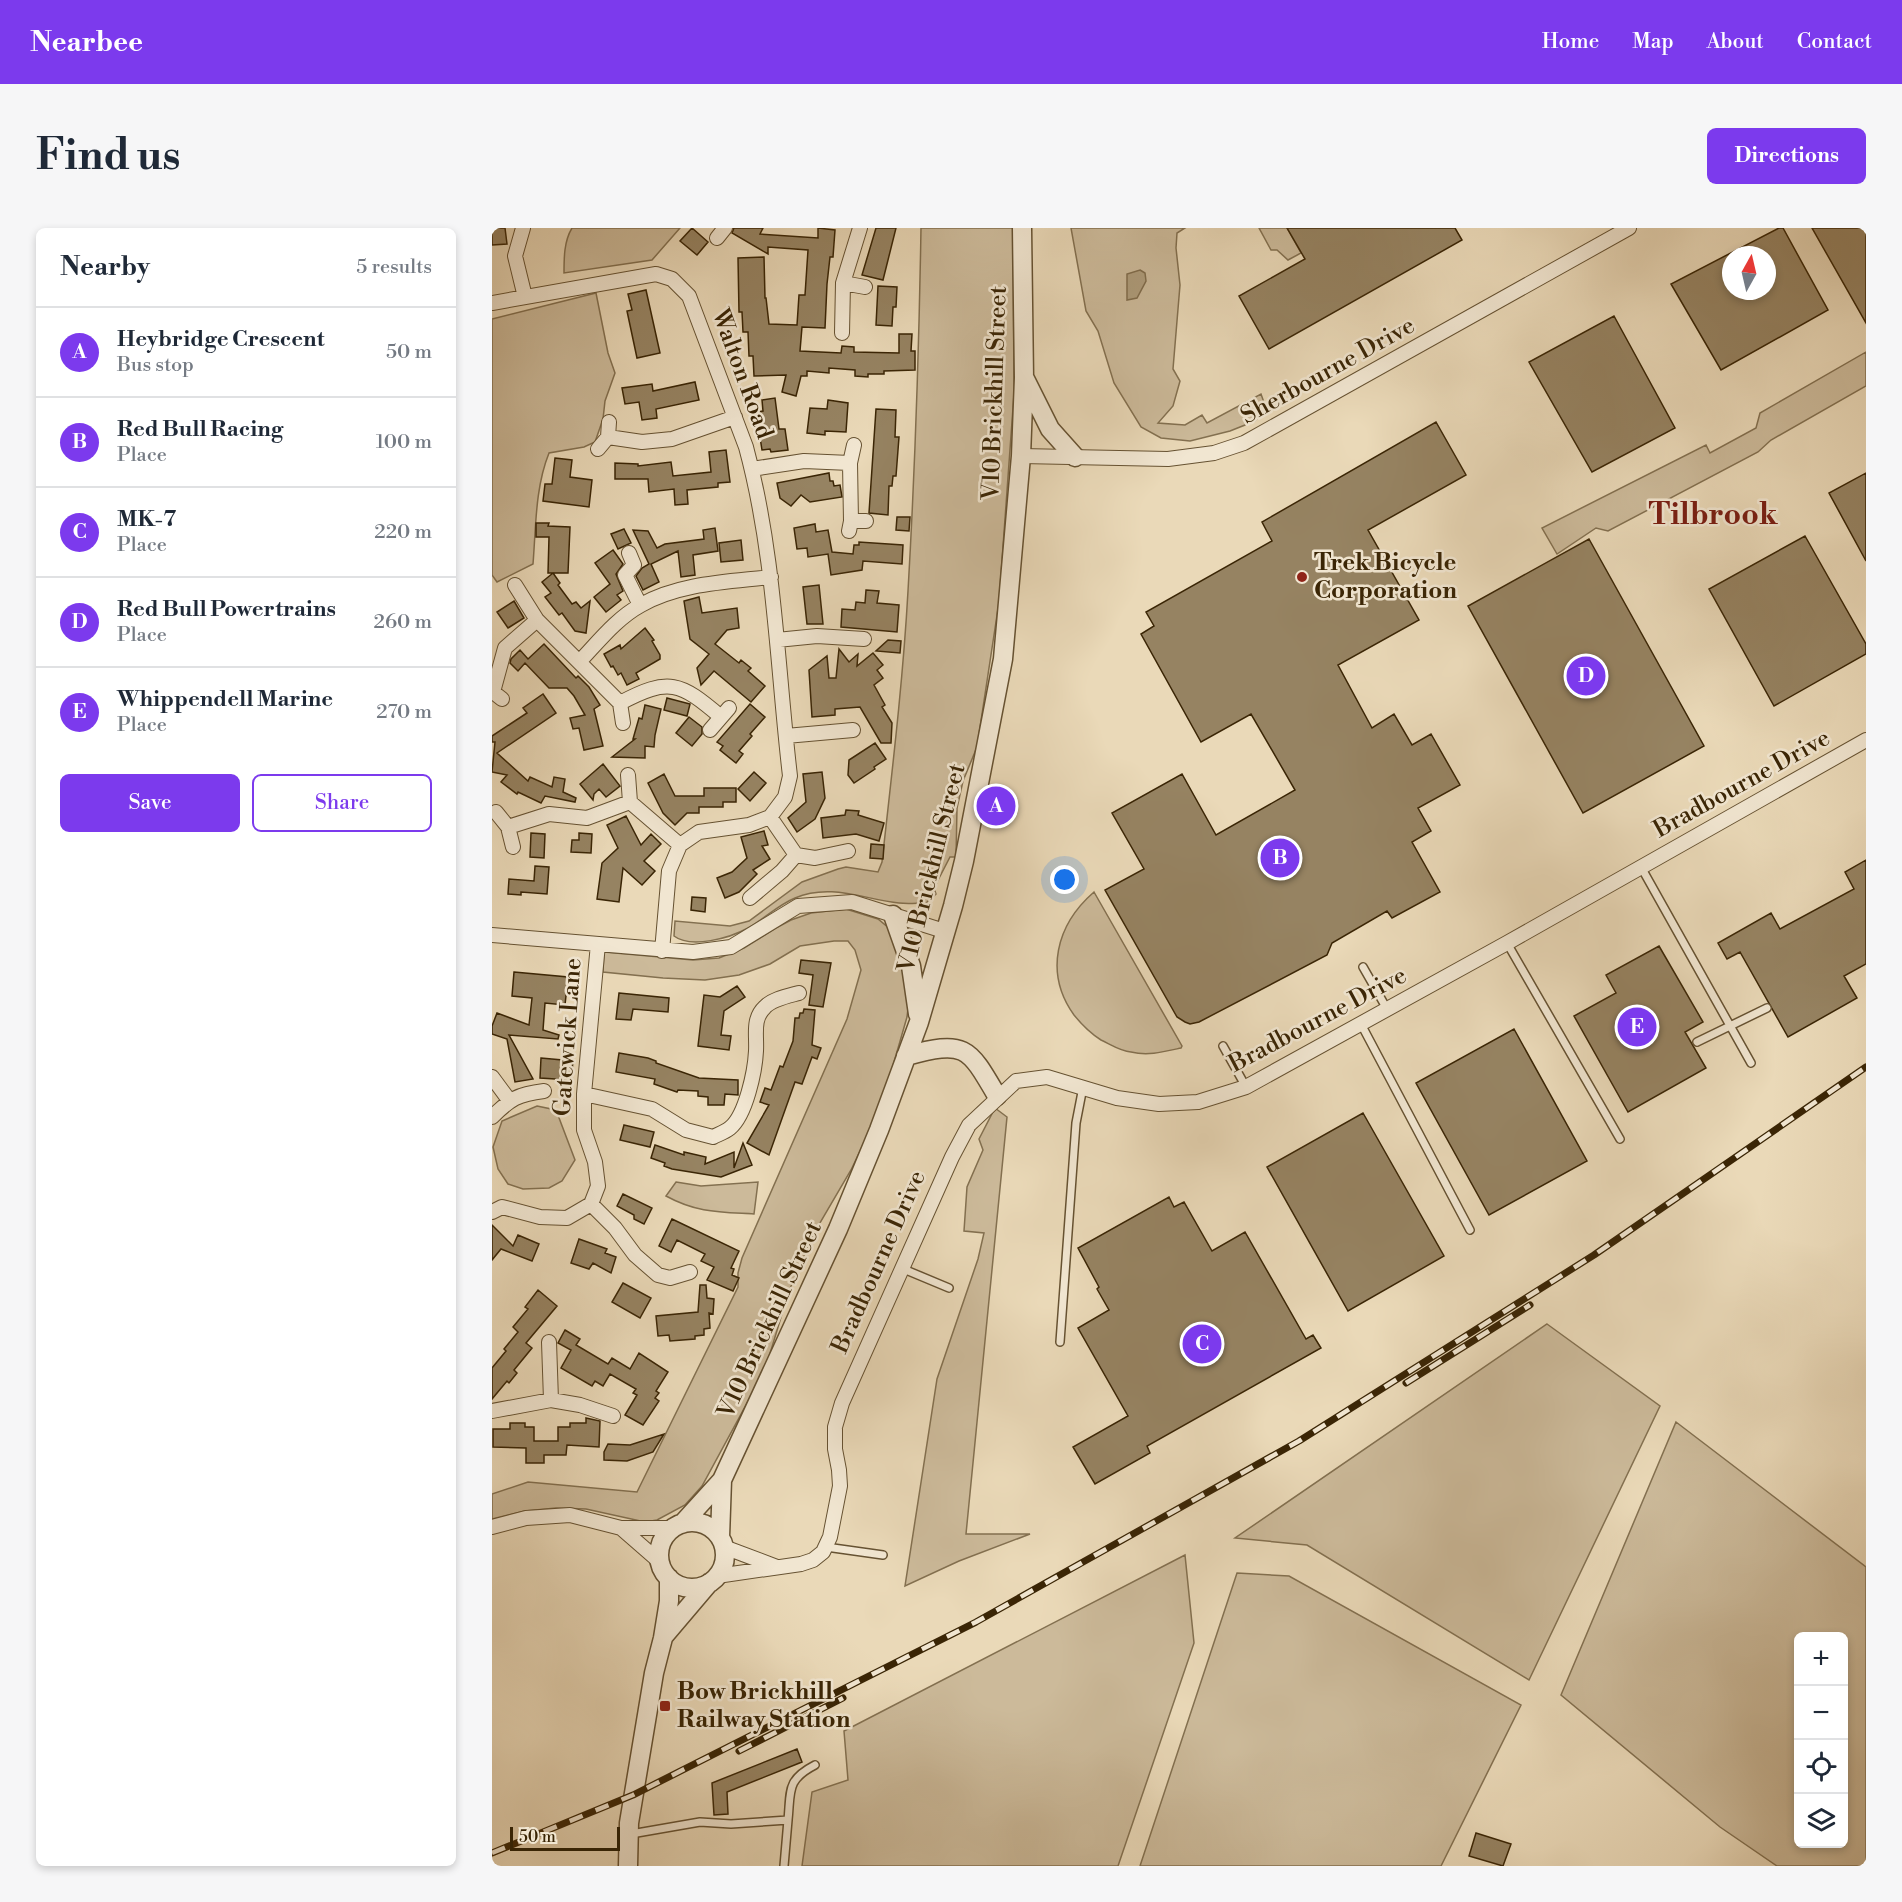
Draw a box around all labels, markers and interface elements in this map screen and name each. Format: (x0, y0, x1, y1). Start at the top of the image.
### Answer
text: Nearbee (30, 25, 143, 60)
text: Home (1542, 29, 1599, 55)
text: Map (1632, 29, 1674, 55)
text: About (1707, 29, 1764, 55)
text: Contact (1797, 29, 1872, 55)
button: Directions (1707, 128, 1866, 184)
text: Find us (36, 130, 180, 183)
north arrow (1722, 246, 1776, 300)
text: Nearby (60, 251, 150, 283)
text: 5 results (356, 255, 432, 280)
street label: V10 Brickhill Street (976, 285, 1014, 502)
street label: Walton Road (704, 304, 779, 443)
street label: Sherbourne Drive (1236, 311, 1420, 431)
text: Heybridge Crescent (117, 326, 324, 353)
text: A (72, 340, 87, 365)
text: 50 m (386, 340, 432, 365)
text: Bus stop (117, 353, 194, 378)
text: Red Bull Racing (117, 416, 283, 443)
text: B (72, 430, 87, 455)
text: 100 m (376, 430, 432, 455)
text: Place (117, 443, 167, 468)
district label: Tilbrook (1649, 496, 1778, 534)
text: MK-7 (117, 506, 176, 533)
text: C (72, 520, 87, 545)
text: 220 m (374, 520, 432, 545)
text: Place (117, 533, 167, 558)
place label: Trek Bicycle Corporation (1314, 548, 1457, 606)
marker: Trek Bicycle Corporation (1295, 570, 1309, 584)
text: Red Bull Powertrains (117, 596, 336, 623)
text: D (72, 610, 87, 635)
text: 260 m (374, 610, 432, 635)
text: Place (117, 623, 167, 648)
pin: D (1566, 654, 1606, 698)
text: Whippendell Marine (117, 686, 333, 713)
text: E (73, 700, 86, 725)
text: 270 m (376, 700, 432, 725)
text: Place (117, 713, 167, 738)
street label: Bradbourne Drive (1648, 723, 1835, 845)
street label: V10 Brickhill Street (891, 760, 973, 977)
button: Save (60, 774, 240, 832)
button: Share (252, 774, 432, 832)
pin: A (976, 784, 1016, 828)
pin: B (1260, 836, 1300, 880)
your location (1050, 865, 1079, 894)
street label: Gatewick Lane (548, 957, 588, 1117)
street label: Bradbourne Drive (1223, 961, 1412, 1080)
pin: E (1618, 1004, 1656, 1050)
street label: Bradbourne Drive (825, 1166, 933, 1359)
street label: V10 Brickhill Street (711, 1216, 829, 1424)
pin: C (1182, 1322, 1222, 1366)
map controls (1794, 1632, 1848, 1848)
button: + (1794, 1632, 1848, 1686)
place label: Bow Brickhill Railway Station (677, 1677, 851, 1735)
button: − (1794, 1686, 1848, 1740)
marker: Bow Brickhill Railway Station (658, 1699, 672, 1713)
button: locate (1794, 1740, 1848, 1794)
button: layers (1794, 1794, 1848, 1848)
scale bar (510, 1824, 620, 1852)
text: 50 m (519, 1827, 556, 1847)

